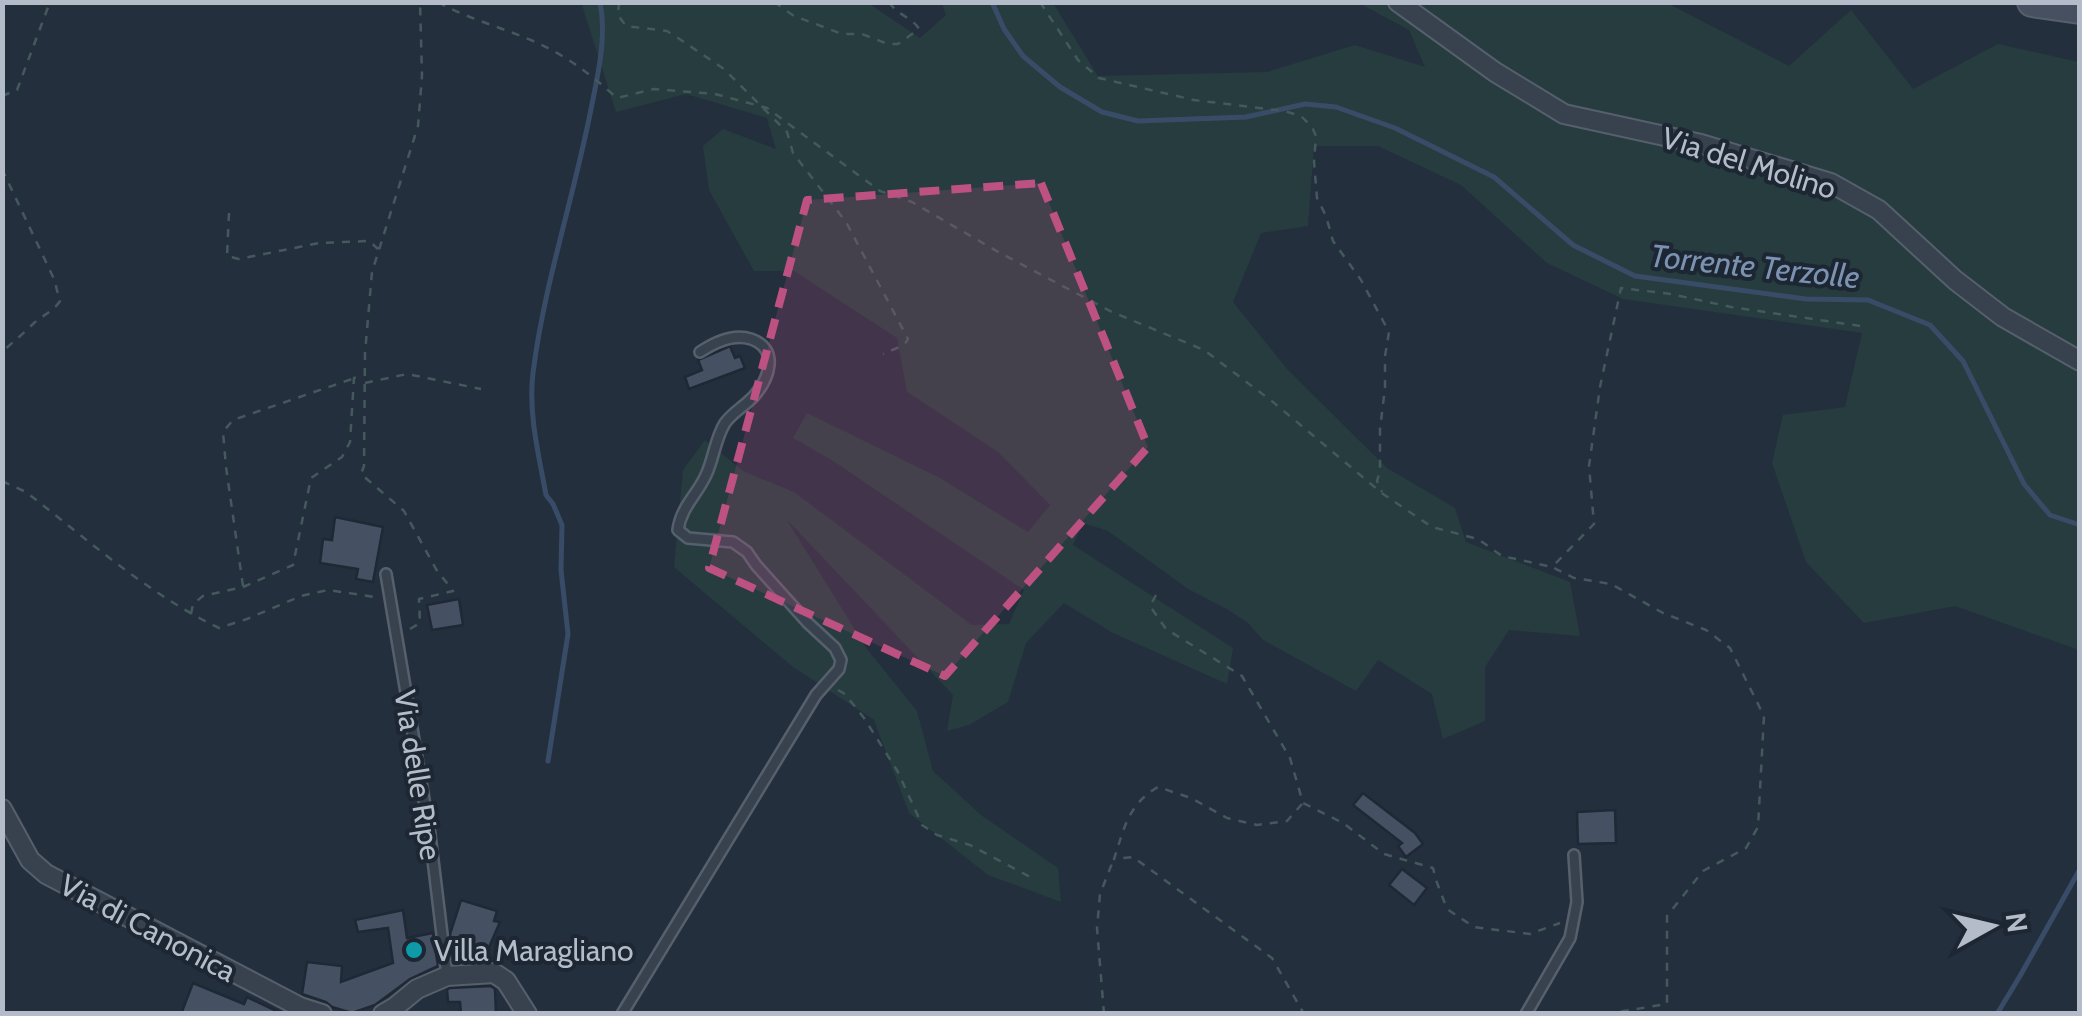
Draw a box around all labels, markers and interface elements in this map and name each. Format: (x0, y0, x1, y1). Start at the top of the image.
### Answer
street label: Via del Molino (1657, 119, 1841, 207)
water label: Torrente Terzolle (1649, 236, 1861, 296)
street label: Via delle Ripe (386, 687, 450, 863)
street label: Via di Canonica (54, 866, 243, 990)
north arrow (1942, 876, 2042, 976)
text: N (1999, 910, 2035, 935)
place label: Villa Maragliano (434, 932, 634, 969)
marker: Villa Maragliano (403, 939, 425, 961)

